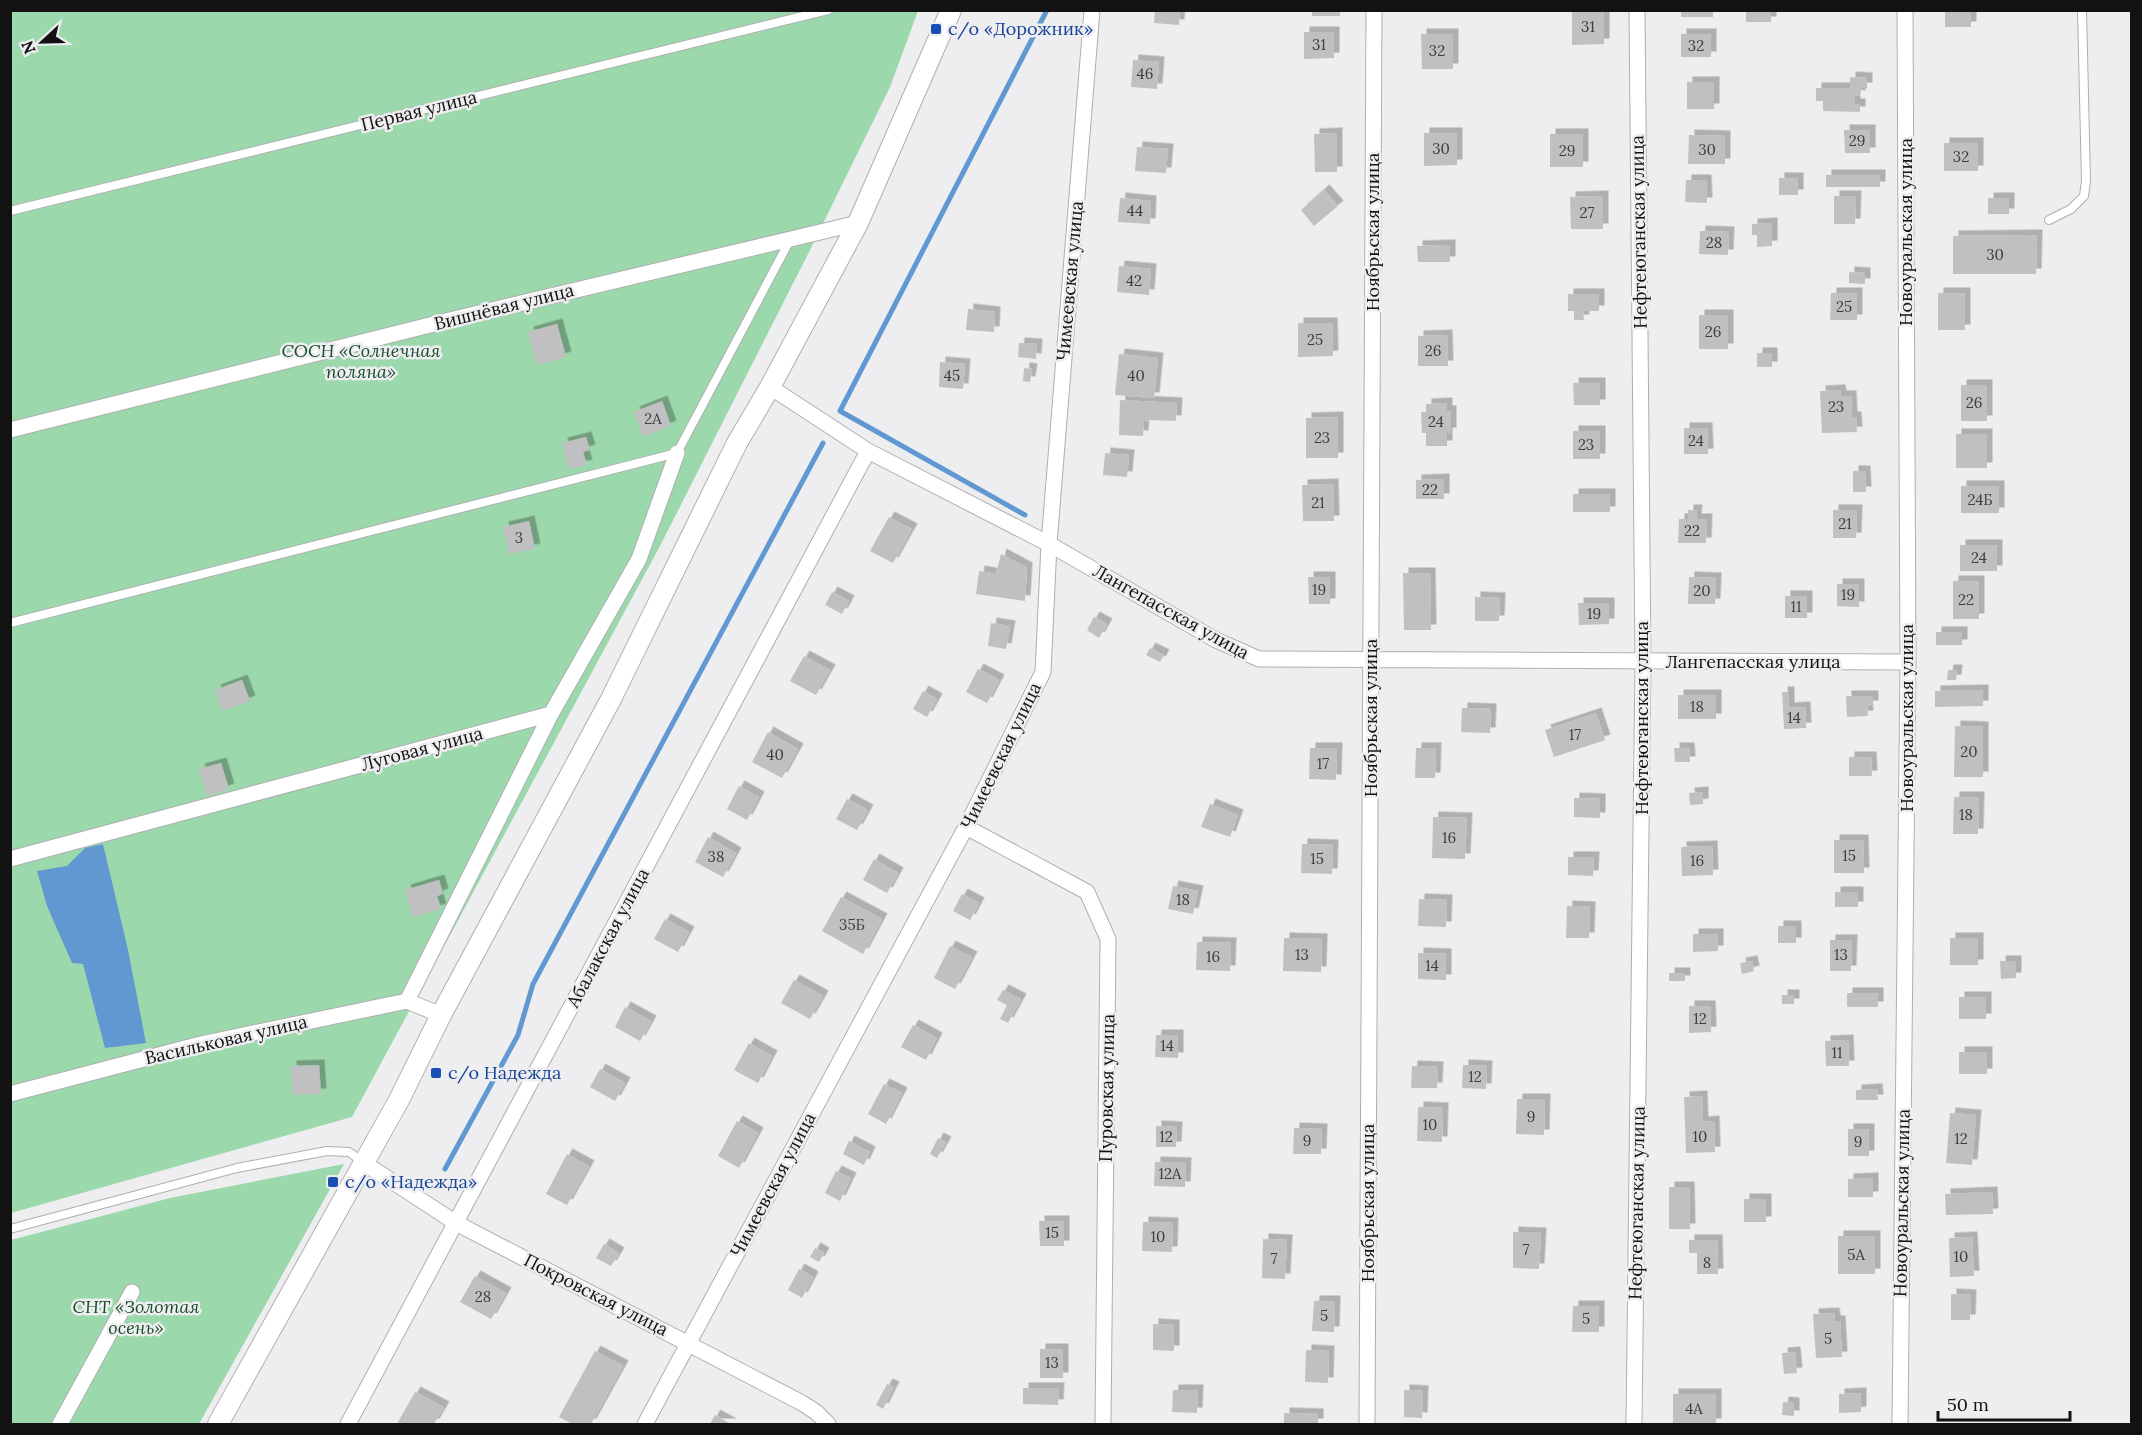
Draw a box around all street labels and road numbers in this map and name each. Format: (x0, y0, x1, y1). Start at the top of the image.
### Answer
street label: Первая улица (358, 85, 479, 136)
street label: Нефтеюганская улица (1625, 135, 1652, 329)
street label: Новоуральская улица (1894, 138, 1917, 326)
street label: Ноябрьская улица (1361, 153, 1384, 311)
street label: Чимеевская улица (1051, 200, 1088, 362)
street label: Вишнёвая улица (432, 278, 576, 335)
street label: Лангепасская улица (1089, 559, 1253, 664)
street label: Нефтеюганская улица (1630, 621, 1653, 815)
street label: Новоуральская улица (1895, 624, 1918, 812)
street label: Ноябрьская улица (1359, 639, 1382, 797)
street label: Лангепасская улица (1665, 650, 1841, 673)
street label: Чимеевская улица (955, 679, 1046, 833)
street label: Луговая улица (358, 721, 485, 776)
street label: Абалакская улица (561, 864, 654, 1012)
street label: Васильковая улица (142, 1010, 309, 1069)
street label: Пуровская улица (1094, 1014, 1119, 1162)
street label: Нефтеюганская улица (1623, 1106, 1650, 1300)
street label: Чимеевская улица (725, 1108, 820, 1261)
street label: Новоуральская улица (1888, 1109, 1915, 1297)
street label: Ноябрьская улица (1356, 1124, 1379, 1282)
street label: Покровская улица (520, 1248, 672, 1341)

